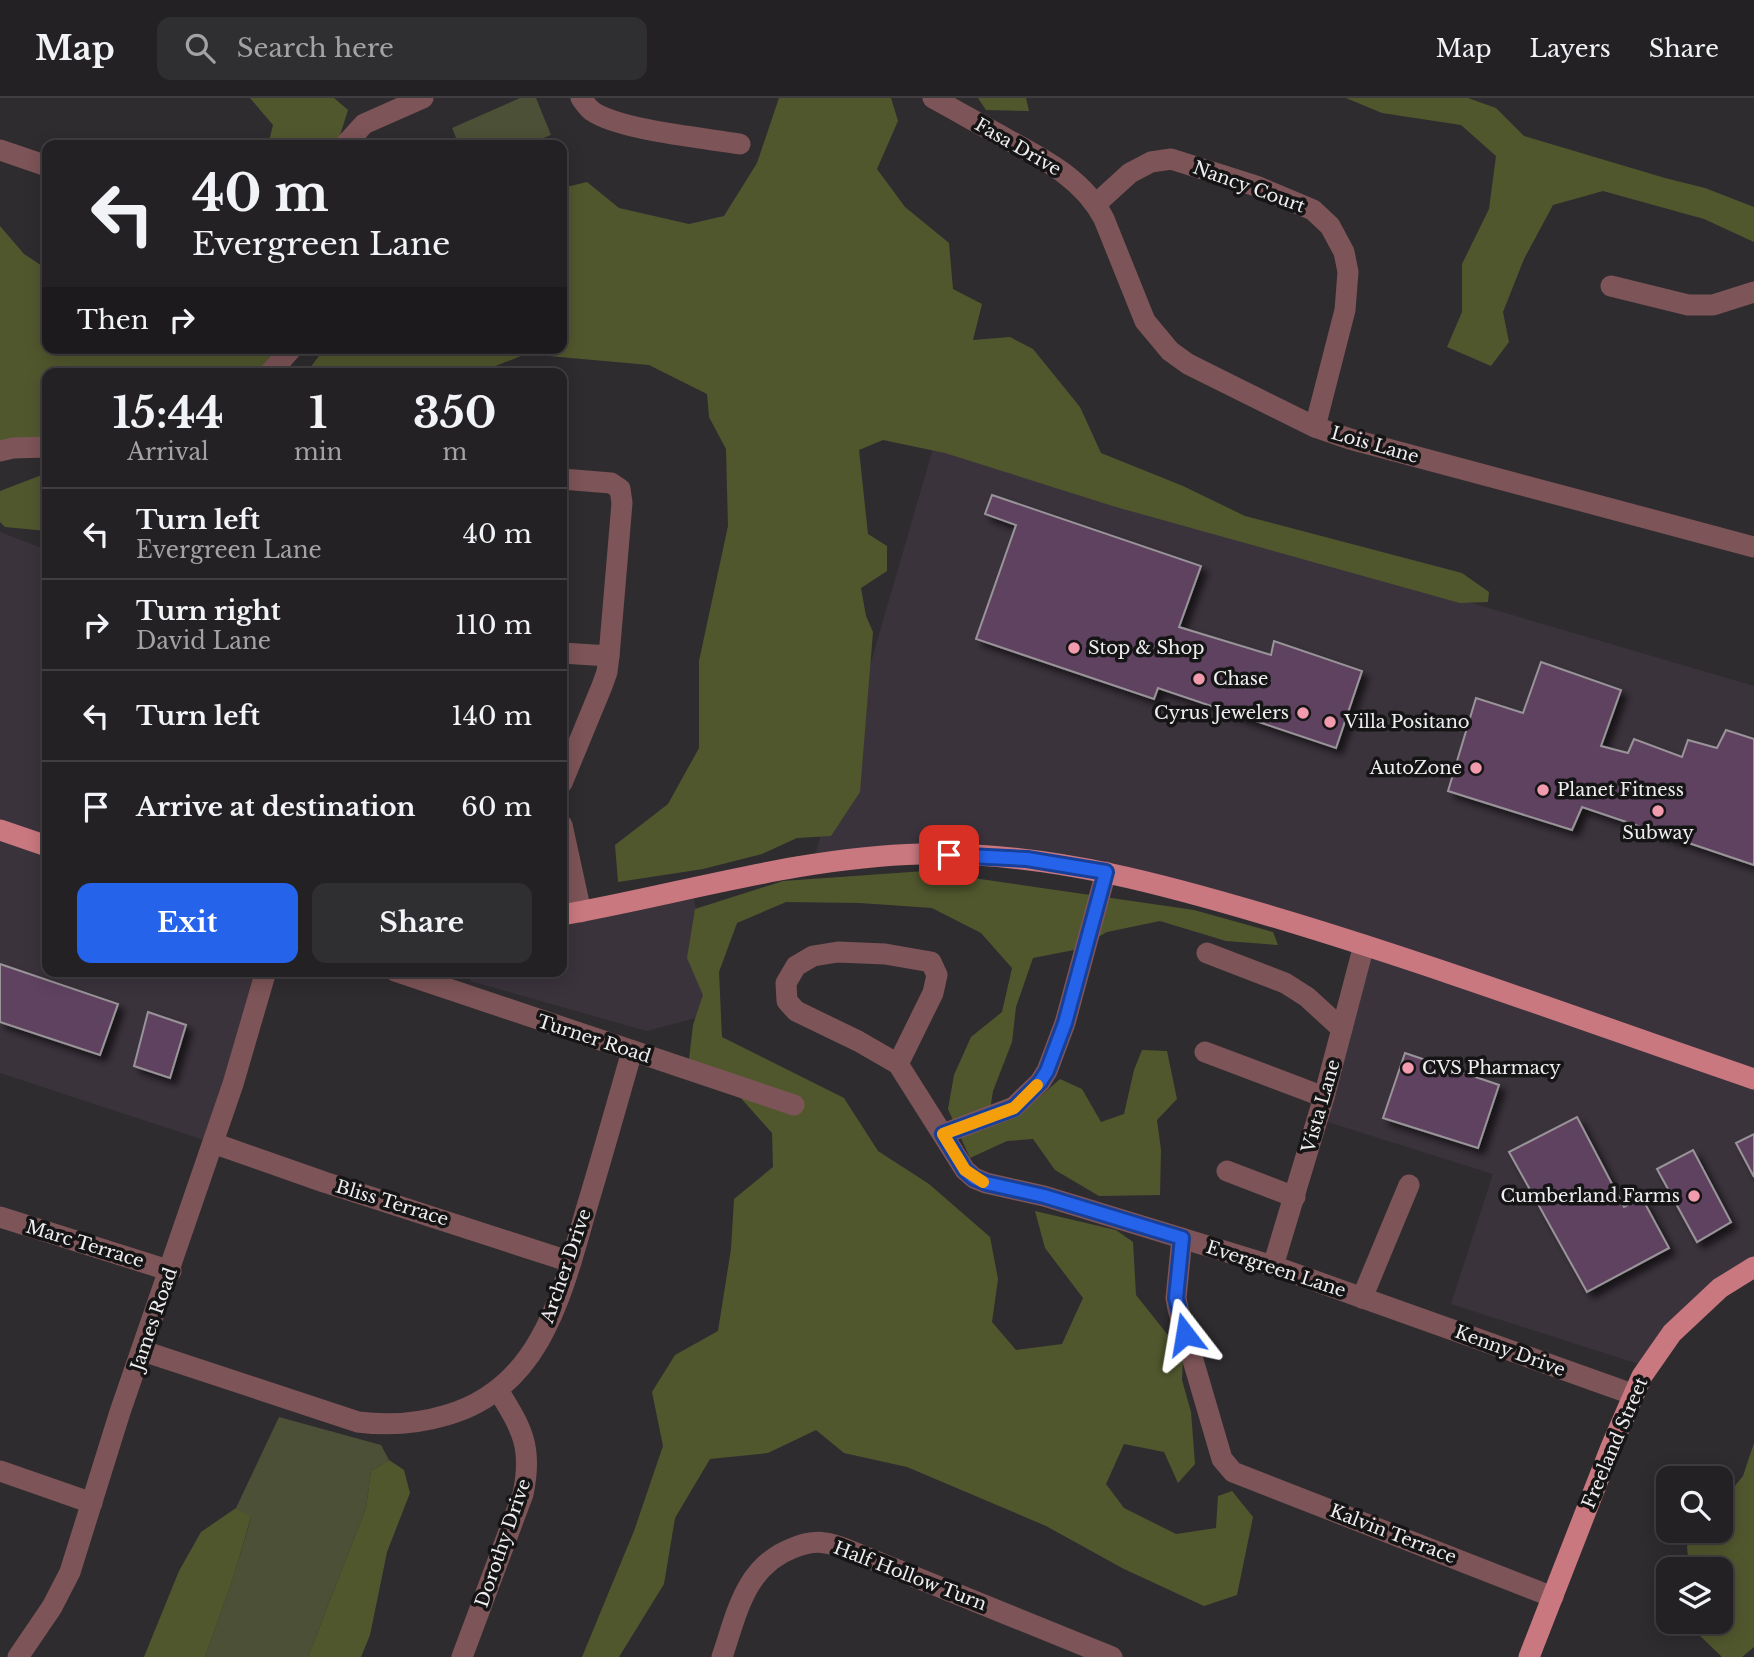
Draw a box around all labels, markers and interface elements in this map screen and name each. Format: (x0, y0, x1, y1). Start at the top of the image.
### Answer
search box (157, 17, 647, 80)
text: Map (35, 28, 115, 69)
icon: search (181, 29, 219, 67)
text: Search here (237, 32, 394, 64)
text: Map (1436, 34, 1492, 63)
text: Layers (1530, 34, 1611, 63)
text: Share (1649, 34, 1719, 63)
street label: Fasa Drive (971, 113, 1065, 181)
street label: Nancy Court (1190, 157, 1308, 217)
text: 40 m (192, 163, 329, 224)
icon: left (77, 168, 168, 259)
text: Evergreen Lane (192, 224, 450, 264)
icon: right (163, 301, 201, 339)
text: Then (77, 304, 149, 336)
text: 15:44 (113, 387, 224, 439)
text: 1 (309, 387, 327, 439)
text: 350 (413, 387, 496, 439)
street label: Lois Lane (1329, 422, 1421, 468)
text: Arrival (127, 438, 209, 466)
text: min (294, 438, 342, 466)
text: m (442, 438, 467, 466)
text: Turn left (136, 504, 260, 536)
icon: left (77, 515, 115, 553)
text: 40 m (463, 518, 532, 550)
text: Evergreen Lane (136, 536, 322, 564)
text: Turn right (136, 595, 281, 627)
icon: right (77, 606, 115, 644)
text: 110 m (455, 609, 532, 641)
text: David Lane (136, 627, 271, 655)
place label: Stop & Shop (1088, 637, 1204, 659)
marker: Stop & Shop (1066, 640, 1082, 656)
place label: Chase (1213, 668, 1268, 690)
marker: Chase (1191, 671, 1207, 687)
icon: left (77, 697, 115, 735)
text: Turn left (136, 700, 260, 732)
text: 140 m (451, 700, 532, 732)
place label: Cyrus Jewelers (1154, 702, 1289, 724)
marker: Cyrus Jewelers (1295, 705, 1311, 721)
place label: Villa Positano (1343, 711, 1470, 733)
marker: Villa Positano (1322, 714, 1338, 730)
place label: AutoZone (1369, 757, 1462, 779)
marker: AutoZone (1468, 760, 1484, 776)
place label: Planet Fitness (1557, 779, 1684, 801)
marker: Planet Fitness (1535, 782, 1551, 798)
icon: arrive (77, 788, 115, 826)
text: Arrive at destination (136, 791, 416, 823)
text: 60 m (461, 791, 532, 823)
marker: Subway (1650, 803, 1666, 819)
place label: Subway (1622, 822, 1694, 844)
pin (919, 825, 979, 885)
icon: arrive (930, 836, 968, 874)
button: Exit (77, 883, 298, 963)
button: Share (312, 883, 532, 963)
street label: Turner Road (535, 1010, 653, 1068)
street label: Vista Lane (1297, 1057, 1345, 1156)
place label: CVS Pharmacy (1422, 1057, 1561, 1079)
marker: CVS Pharmacy (1400, 1060, 1416, 1076)
street label: Bliss Terrace (333, 1175, 451, 1231)
place label: Cumberland Farms (1501, 1185, 1680, 1207)
marker: Cumberland Farms (1686, 1188, 1702, 1204)
street label: Archer Drive (536, 1206, 596, 1327)
street label: Marc Terrace (23, 1216, 147, 1272)
street label: Evergreen Lane (1203, 1236, 1349, 1302)
street label: James Road (125, 1265, 182, 1375)
position arrow (1148, 1297, 1222, 1371)
street label: Kenny Drive (1452, 1321, 1568, 1381)
street label: Freeland Street (1577, 1374, 1653, 1512)
map controls (1656, 1466, 1733, 1634)
button: search (1656, 1466, 1733, 1543)
street label: Dorothy Drive (471, 1476, 535, 1610)
street label: Kalvin Terrace (1327, 1500, 1459, 1568)
street label: Half Hollow Turn (830, 1537, 990, 1615)
button: layers (1656, 1557, 1733, 1634)

